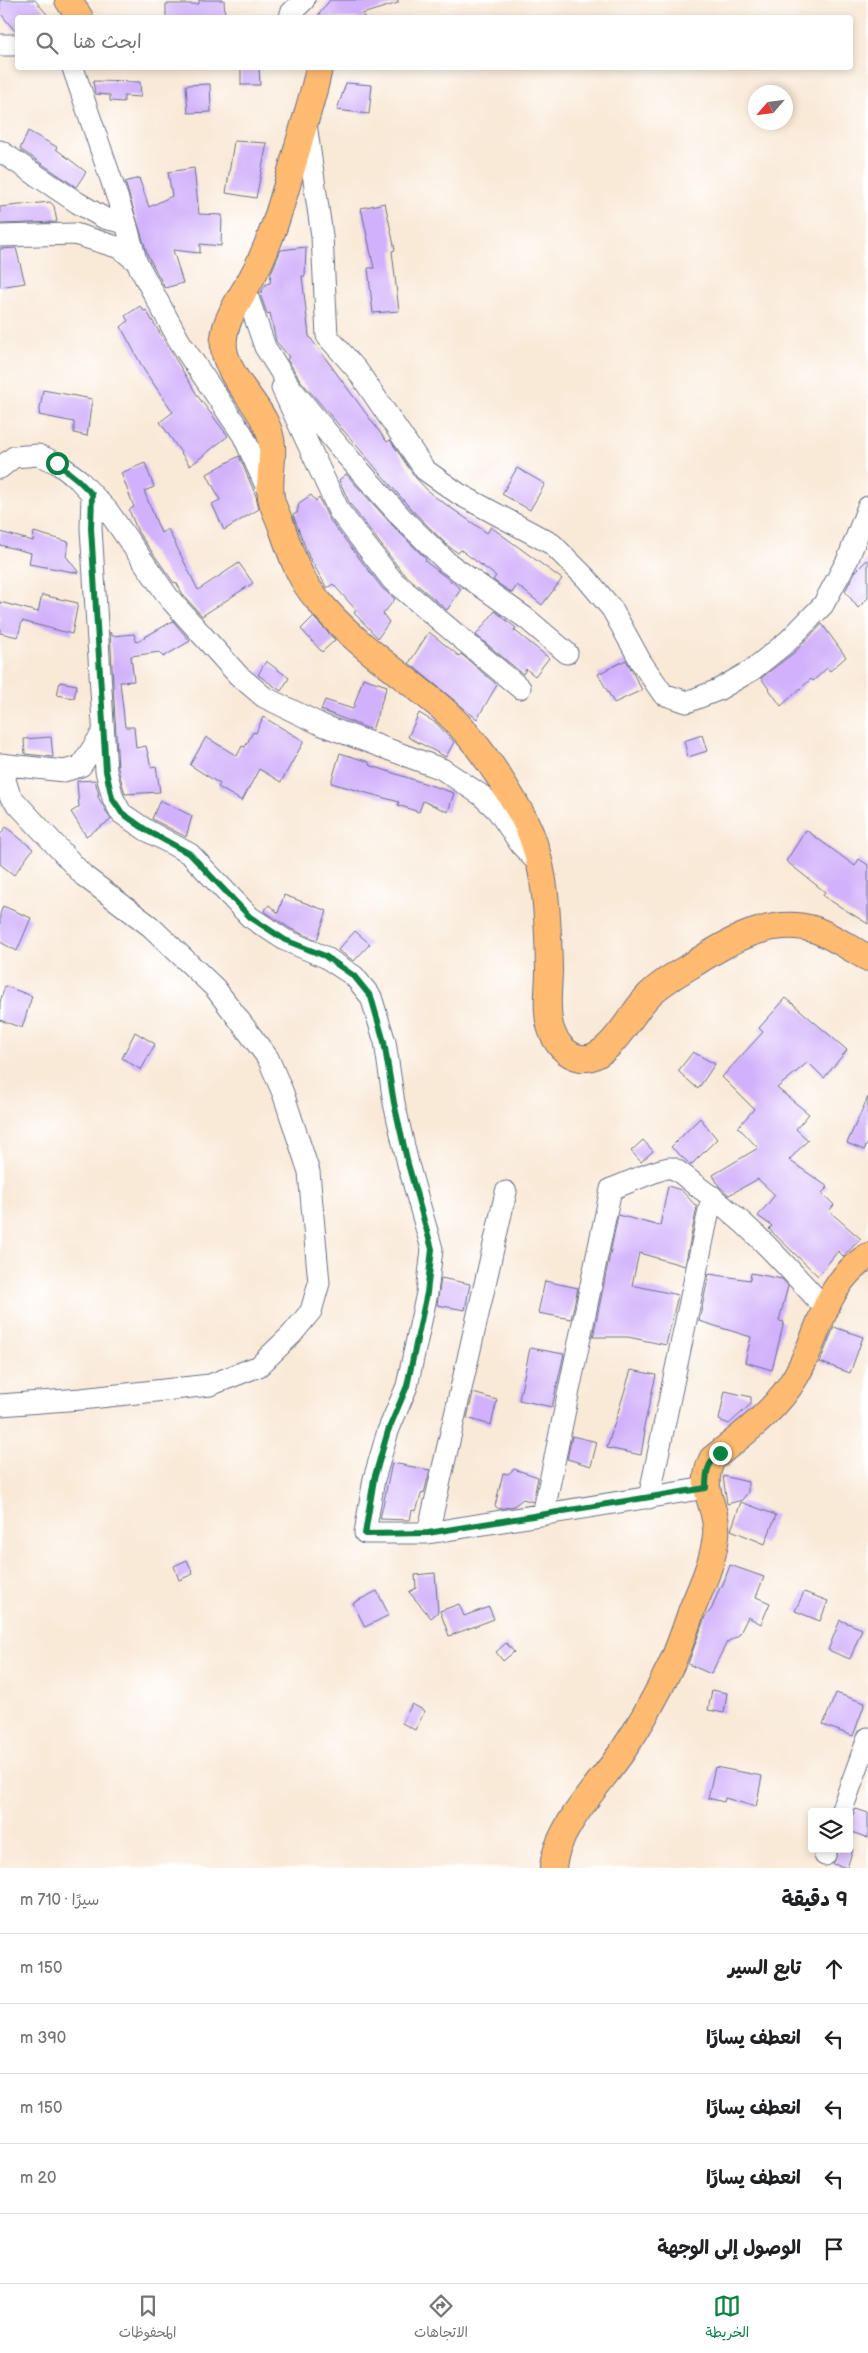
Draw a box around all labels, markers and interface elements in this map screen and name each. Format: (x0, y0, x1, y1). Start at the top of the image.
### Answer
search box (15, 15, 853, 70)
icon: search (33, 29, 61, 57)
text: ابحث هنا (73, 31, 142, 54)
north arrow (748, 85, 793, 130)
route start (46, 452, 69, 475)
route end (709, 1442, 732, 1465)
map controls (808, 1808, 853, 1853)
button: layers (808, 1808, 853, 1853)
text: 9 دقيقة (782, 1887, 848, 1912)
text: سيرًا · 710 m (20, 1891, 99, 1910)
icon: ahead (820, 1955, 848, 1983)
text: تابع السير (728, 1957, 801, 1980)
text: 150 m (20, 1959, 62, 1978)
icon: left (820, 2025, 848, 2053)
text: انعطف يسارًا (706, 2027, 801, 2050)
text: 390 m (20, 2029, 66, 2048)
icon: left (820, 2095, 848, 2123)
text: انعطف يسارًا (706, 2097, 801, 2120)
text: 150 m (20, 2099, 62, 2118)
icon: left (820, 2165, 848, 2193)
text: انعطف يسارًا (706, 2167, 801, 2190)
text: 20 m (20, 2169, 56, 2188)
icon: arrive (820, 2235, 848, 2263)
text: الوصول إلى الوجهة (657, 2237, 801, 2260)
tab: المحفوظات (119, 2292, 176, 2345)
tab: الاتجاهات (414, 2292, 468, 2345)
tab: الخريطة (706, 2292, 749, 2345)

